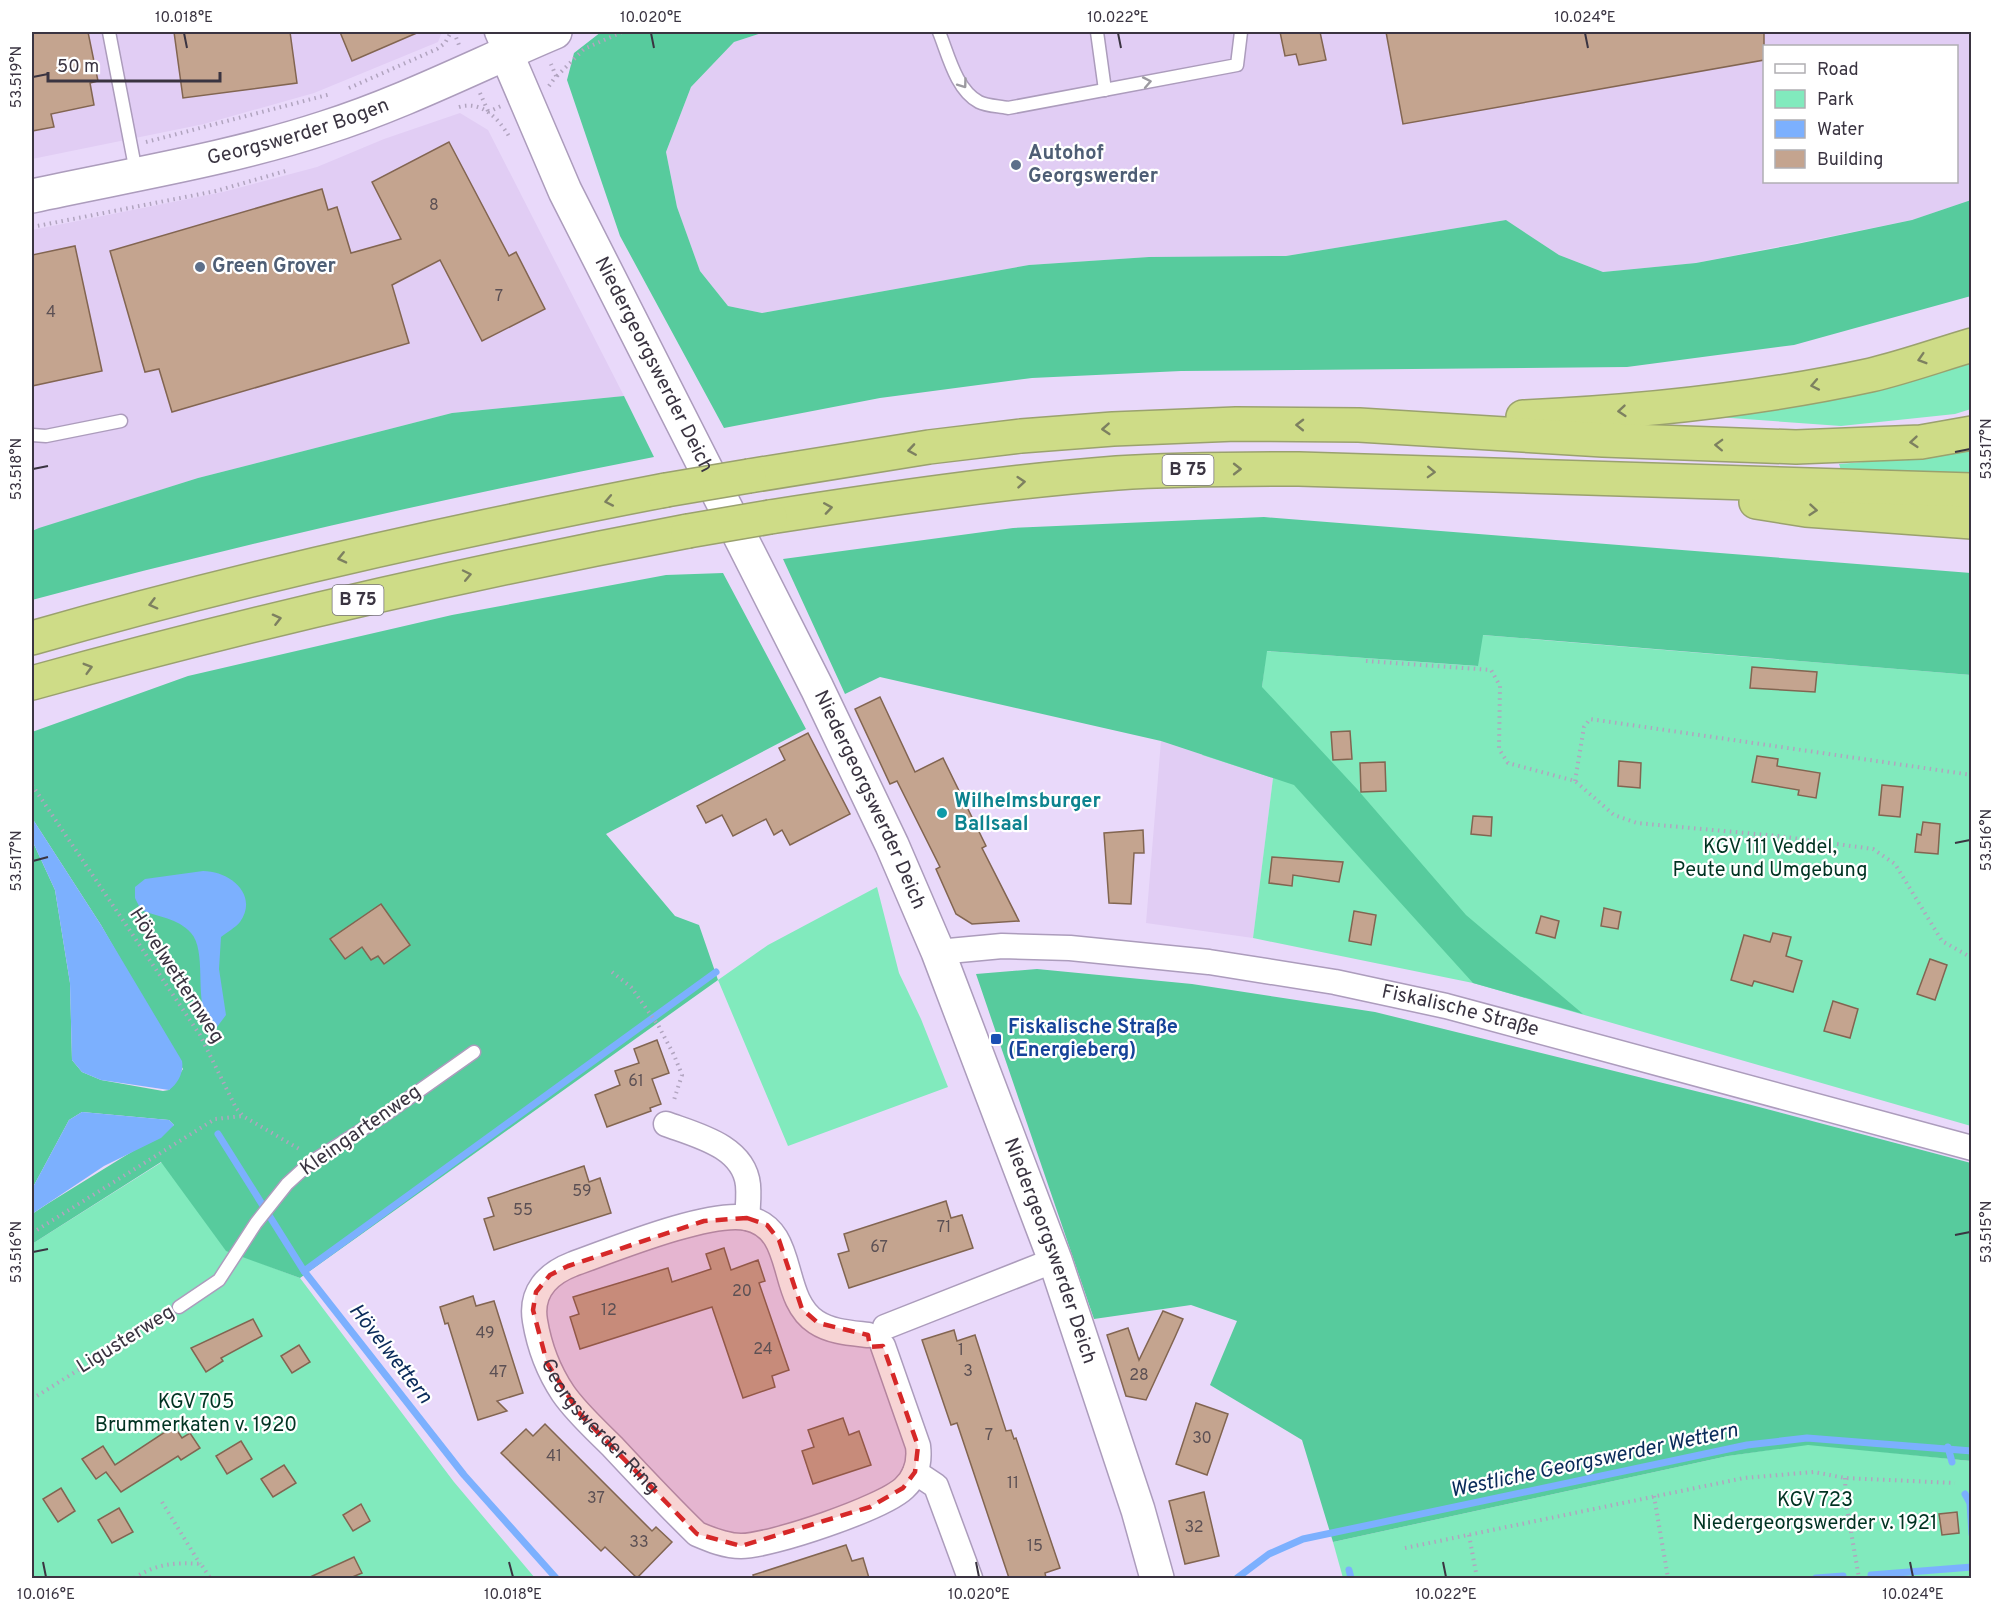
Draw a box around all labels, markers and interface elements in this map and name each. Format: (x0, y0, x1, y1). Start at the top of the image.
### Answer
text: 10.018°E (155, 9, 213, 28)
text: 10.020°E (620, 9, 682, 28)
text: 10.022°E (1087, 9, 1149, 28)
text: 10.024°E (1554, 9, 1616, 28)
scale bar (48, 45, 220, 83)
legend (1763, 45, 1958, 183)
text: 53.519°N (8, 46, 27, 108)
text: 50 m (57, 56, 99, 79)
text: Road (1817, 59, 1859, 82)
one-way arrow (1142, 76, 1152, 89)
one-way arrow (956, 78, 967, 89)
text: Park (1817, 89, 1854, 112)
street label: Georgswerder Bogen (205, 93, 393, 172)
text: Water (1817, 119, 1864, 142)
place label: Autohof Georgswerder (1028, 141, 1159, 190)
text: Building (1817, 149, 1883, 172)
marker: Autohof Georgswerder (1009, 158, 1023, 172)
house number: 8 (429, 196, 439, 216)
street label: Niedergeorgswerder Deich (588, 253, 719, 477)
place label: Green Grover (212, 254, 337, 280)
marker: Green Grover (193, 260, 207, 274)
house number: 7 (495, 287, 503, 307)
house number: 4 (46, 303, 56, 323)
one-way arrow (1917, 352, 1928, 364)
one-way arrow (1811, 378, 1821, 391)
one-way arrow (1618, 404, 1627, 417)
text: 53.517°N (1978, 418, 1997, 480)
one-way arrow (1296, 419, 1305, 431)
one-way arrow (1101, 422, 1110, 435)
one-way arrow (1909, 435, 1918, 448)
text: 53.518°N (8, 438, 27, 500)
one-way arrow (1715, 438, 1724, 451)
one-way arrow (907, 443, 917, 456)
road number: B 75 (1162, 455, 1214, 485)
one-way arrow (1232, 463, 1241, 475)
one-way arrow (1427, 466, 1436, 479)
one-way arrow (1017, 476, 1026, 489)
one-way arrow (604, 494, 614, 507)
one-way arrow (822, 502, 832, 515)
one-way arrow (1808, 503, 1817, 516)
one-way arrow (337, 550, 347, 563)
one-way arrow (461, 569, 471, 582)
road number: B 75 (332, 585, 384, 615)
one-way arrow (148, 597, 159, 609)
one-way arrow (271, 614, 281, 627)
one-way arrow (83, 662, 93, 675)
street label: Niedergeorgswerder Deich (807, 686, 931, 914)
place label: Wilhelmsburger Ballsaal (954, 789, 1101, 838)
marker: Wilhelmsburger Ballsaal (935, 806, 949, 820)
text: 53.516°N (1978, 809, 1997, 871)
text: 53.517°N (8, 830, 27, 892)
park label: KGV 111 Veddel, Peute und Umgebung (1673, 835, 1867, 884)
street label: Hövelwetternweg (122, 903, 230, 1049)
street label: Fiskalische Straße (1379, 979, 1542, 1043)
place label: Fiskalische Straße (Energieberg) (1008, 1015, 1178, 1064)
marker: Fiskalische Straße (Energieberg) (989, 1032, 1003, 1046)
house number: 61 (628, 1072, 644, 1092)
street label: Kleingartenweg (295, 1080, 427, 1182)
street label: Niedergeorgswerder Deich (997, 1134, 1102, 1368)
house number: 59 (572, 1182, 592, 1202)
house number: 55 (513, 1201, 533, 1221)
text: 53.515°N (1978, 1201, 1997, 1263)
house number: 71 (937, 1218, 951, 1238)
text: 53.516°N (8, 1221, 27, 1283)
house number: 67 (870, 1238, 888, 1258)
house number: 20 (732, 1282, 752, 1302)
water label: Hövelwettern (342, 1298, 438, 1410)
street label: Ligusterweg (72, 1300, 180, 1380)
house number: 12 (601, 1301, 617, 1321)
house number: 49 (475, 1324, 495, 1344)
house number: 24 (753, 1340, 773, 1360)
house number: 1 (958, 1341, 964, 1361)
street label: Georgswerder Ring (534, 1355, 664, 1500)
house number: 3 (963, 1362, 973, 1382)
house number: 47 (489, 1363, 507, 1383)
house number: 28 (1129, 1366, 1149, 1386)
park label: KGV 705 Brummerkaten v. 1920 (95, 1390, 297, 1439)
water label: Westliche Georgswerder Wettern (1448, 1417, 1741, 1505)
house number: 7 (985, 1426, 993, 1446)
house number: 30 (1192, 1429, 1212, 1449)
house number: 41 (546, 1447, 562, 1467)
house number: 11 (1007, 1474, 1019, 1494)
park label: KGV 723 Niedergeorgswerder v. 1921 (1692, 1488, 1938, 1537)
house number: 37 (587, 1489, 605, 1509)
house number: 32 (1184, 1518, 1204, 1538)
house number: 33 (629, 1533, 649, 1553)
house number: 15 (1027, 1537, 1043, 1557)
text: 10.016°E (17, 1586, 75, 1605)
text: 10.018°E (484, 1586, 542, 1605)
text: 10.020°E (948, 1586, 1010, 1605)
text: 10.022°E (1415, 1586, 1477, 1605)
text: 10.024°E (1882, 1586, 1944, 1605)

